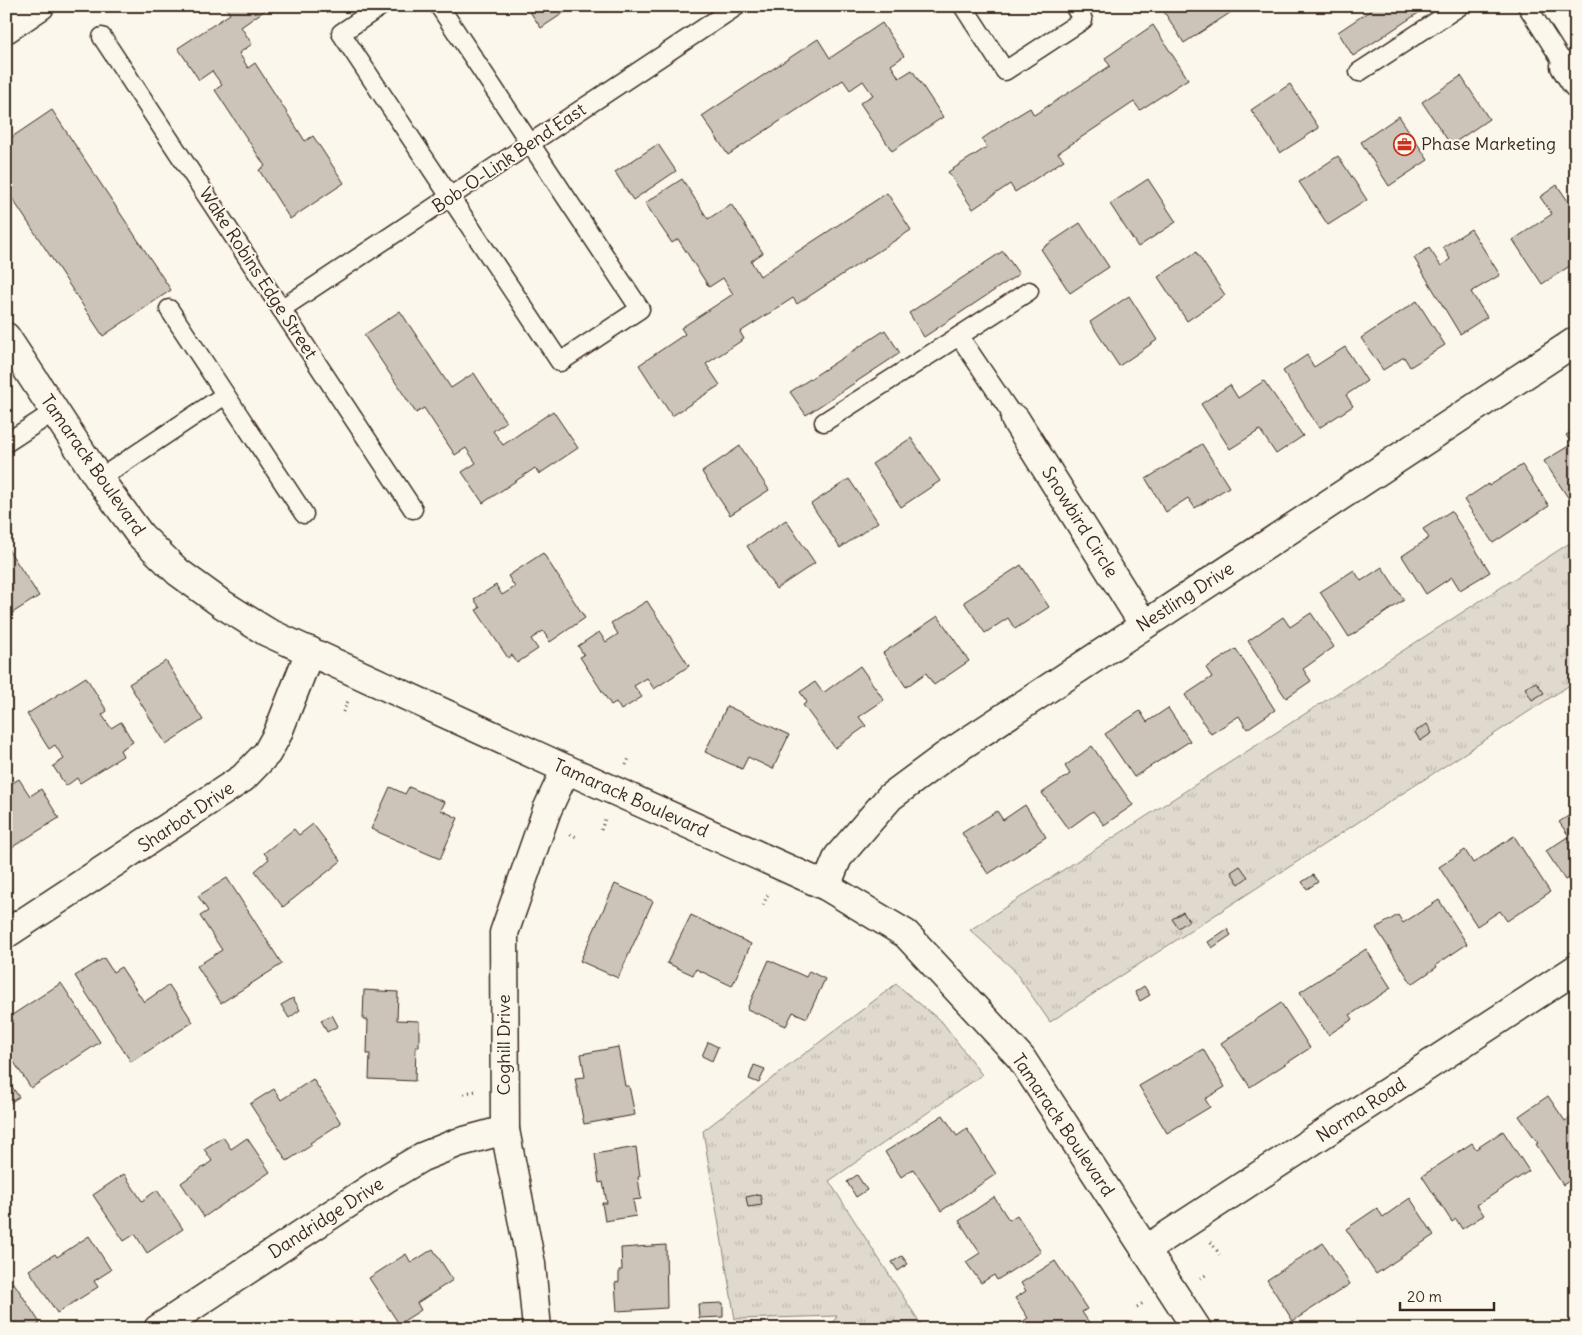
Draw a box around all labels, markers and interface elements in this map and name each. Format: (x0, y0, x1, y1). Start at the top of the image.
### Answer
street label: Bob-O-Link Bend East (427, 98, 590, 218)
office icon: Phase Marketing (1393, 132, 1417, 156)
place label: Phase Marketing (1421, 132, 1556, 155)
street label: Wake Robins Edge Street (194, 182, 323, 363)
street label: Tamarack Boulevard (36, 390, 151, 540)
street label: Snowbird Circle (1037, 462, 1124, 582)
street label: Nestling Drive (1132, 557, 1238, 637)
street label: Tamarack Boulevard (550, 753, 713, 842)
street label: Sharbot Drive (133, 776, 238, 857)
street label: Coghill Drive (492, 994, 515, 1096)
street label: Tamarack Boulevard (1007, 1049, 1120, 1201)
street label: Norma Road (1312, 1072, 1410, 1147)
street label: Dandridge Drive (264, 1172, 388, 1263)
scale bar (1400, 1280, 1493, 1312)
text: 20 m (1407, 1287, 1442, 1306)

